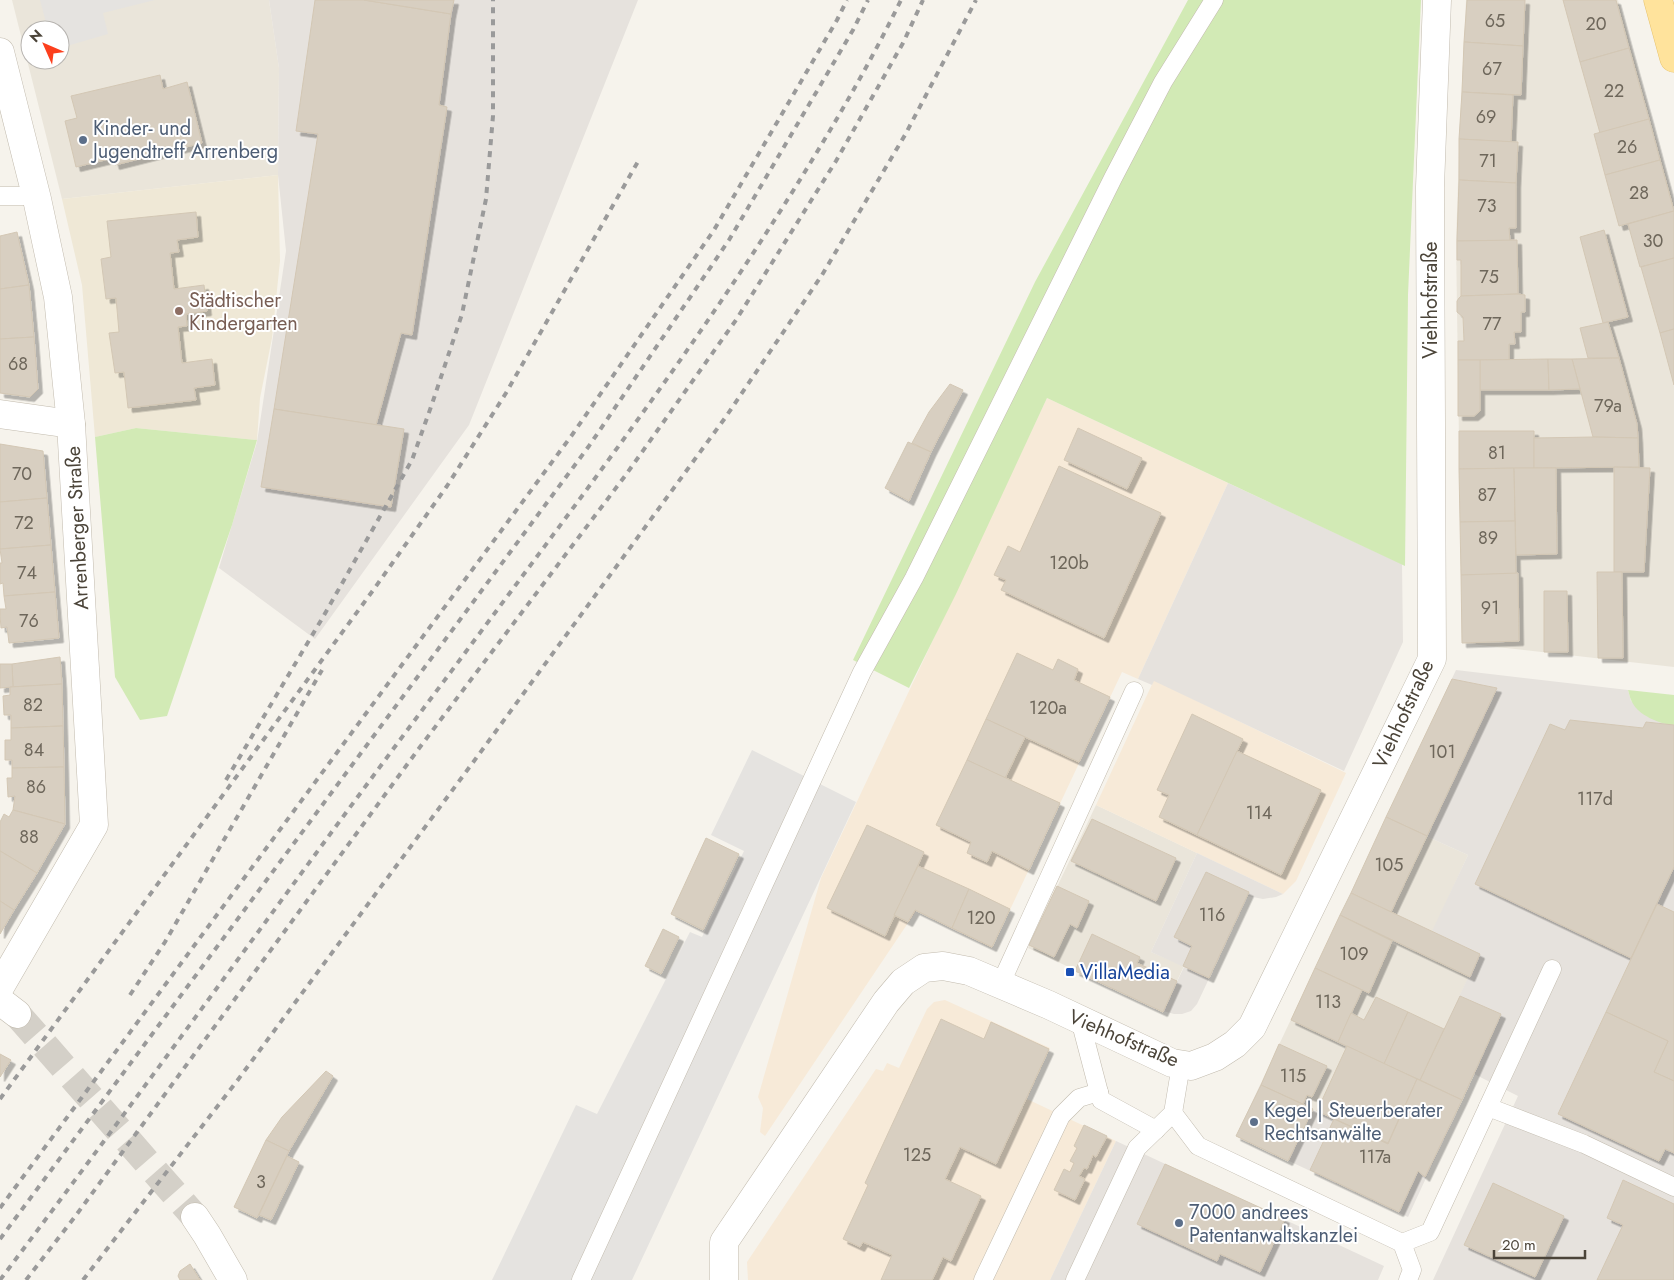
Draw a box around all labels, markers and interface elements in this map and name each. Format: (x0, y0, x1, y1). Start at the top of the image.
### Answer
house number: 65 (1485, 8, 1505, 34)
house number: 20 (1585, 11, 1607, 37)
north arrow (20, 20, 70, 70)
text: N (25, 25, 47, 47)
house number: 67 (1482, 56, 1502, 82)
house number: 22 (1604, 78, 1624, 104)
house number: 69 (1476, 104, 1496, 130)
place label: Kinder- und Jugendtreff Arrenberg (90, 114, 278, 166)
marker: Kinder- und Jugendtreff Arrenberg (77, 134, 89, 146)
house number: 26 (1617, 134, 1637, 160)
house number: 71 (1479, 148, 1497, 174)
house number: 28 (1629, 180, 1649, 206)
house number: 73 (1477, 193, 1497, 219)
house number: 30 (1643, 228, 1664, 254)
street label: Viehhofstraße (1416, 241, 1445, 359)
house number: 75 (1479, 264, 1499, 290)
place label: Städtischer Kindergarten (189, 286, 298, 338)
marker: Städtischer Kindergarten (173, 305, 185, 317)
house number: 77 (1483, 311, 1502, 337)
house number: 68 (8, 351, 28, 377)
house number: 79a (1594, 393, 1622, 419)
house number: 81 (1488, 440, 1506, 466)
street label: Arrenberger Straße (59, 445, 96, 611)
house number: 70 (12, 461, 32, 487)
house number: 87 (1477, 482, 1497, 508)
house number: 72 (14, 510, 34, 536)
house number: 89 (1478, 525, 1498, 551)
house number: 120b (1049, 550, 1089, 576)
house number: 74 (17, 560, 37, 586)
house number: 91 (1481, 595, 1499, 621)
house number: 76 (19, 608, 39, 634)
street label: Viehhofstraße (1366, 655, 1441, 773)
house number: 82 (23, 692, 43, 718)
house number: 120a (1029, 695, 1067, 721)
house number: 84 (24, 737, 44, 763)
house number: 101 (1429, 739, 1456, 765)
house number: 86 (26, 774, 46, 800)
house number: 117d (1577, 786, 1613, 812)
house number: 114 (1246, 800, 1272, 826)
house number: 88 (19, 824, 39, 850)
house number: 105 (1374, 852, 1404, 878)
house number: 116 (1199, 902, 1225, 928)
house number: 120 (966, 905, 996, 931)
house number: 109 (1339, 941, 1369, 967)
place label: VillaMedia (1080, 958, 1170, 987)
marker: VillaMedia (1064, 966, 1076, 978)
house number: 113 (1315, 989, 1341, 1015)
street label: Viehhofstraße (1064, 1002, 1183, 1075)
house number: 115 (1280, 1063, 1306, 1089)
place label: Kegel | Steuerberater Rechtsanwälte (1264, 1096, 1443, 1148)
marker: Kegel | Steuerberater Rechtsanwälte (1248, 1116, 1260, 1128)
house number: 125 (903, 1142, 931, 1168)
house number: 117a (1359, 1144, 1391, 1170)
house number: 3 (256, 1169, 266, 1195)
place label: 7000 andrees Patentanwaltskanzlei (1189, 1198, 1358, 1250)
marker: 7000 andrees Patentanwaltskanzlei (1173, 1217, 1185, 1229)
scale bar (1494, 1228, 1585, 1260)
text: 20 m (1502, 1234, 1536, 1256)

